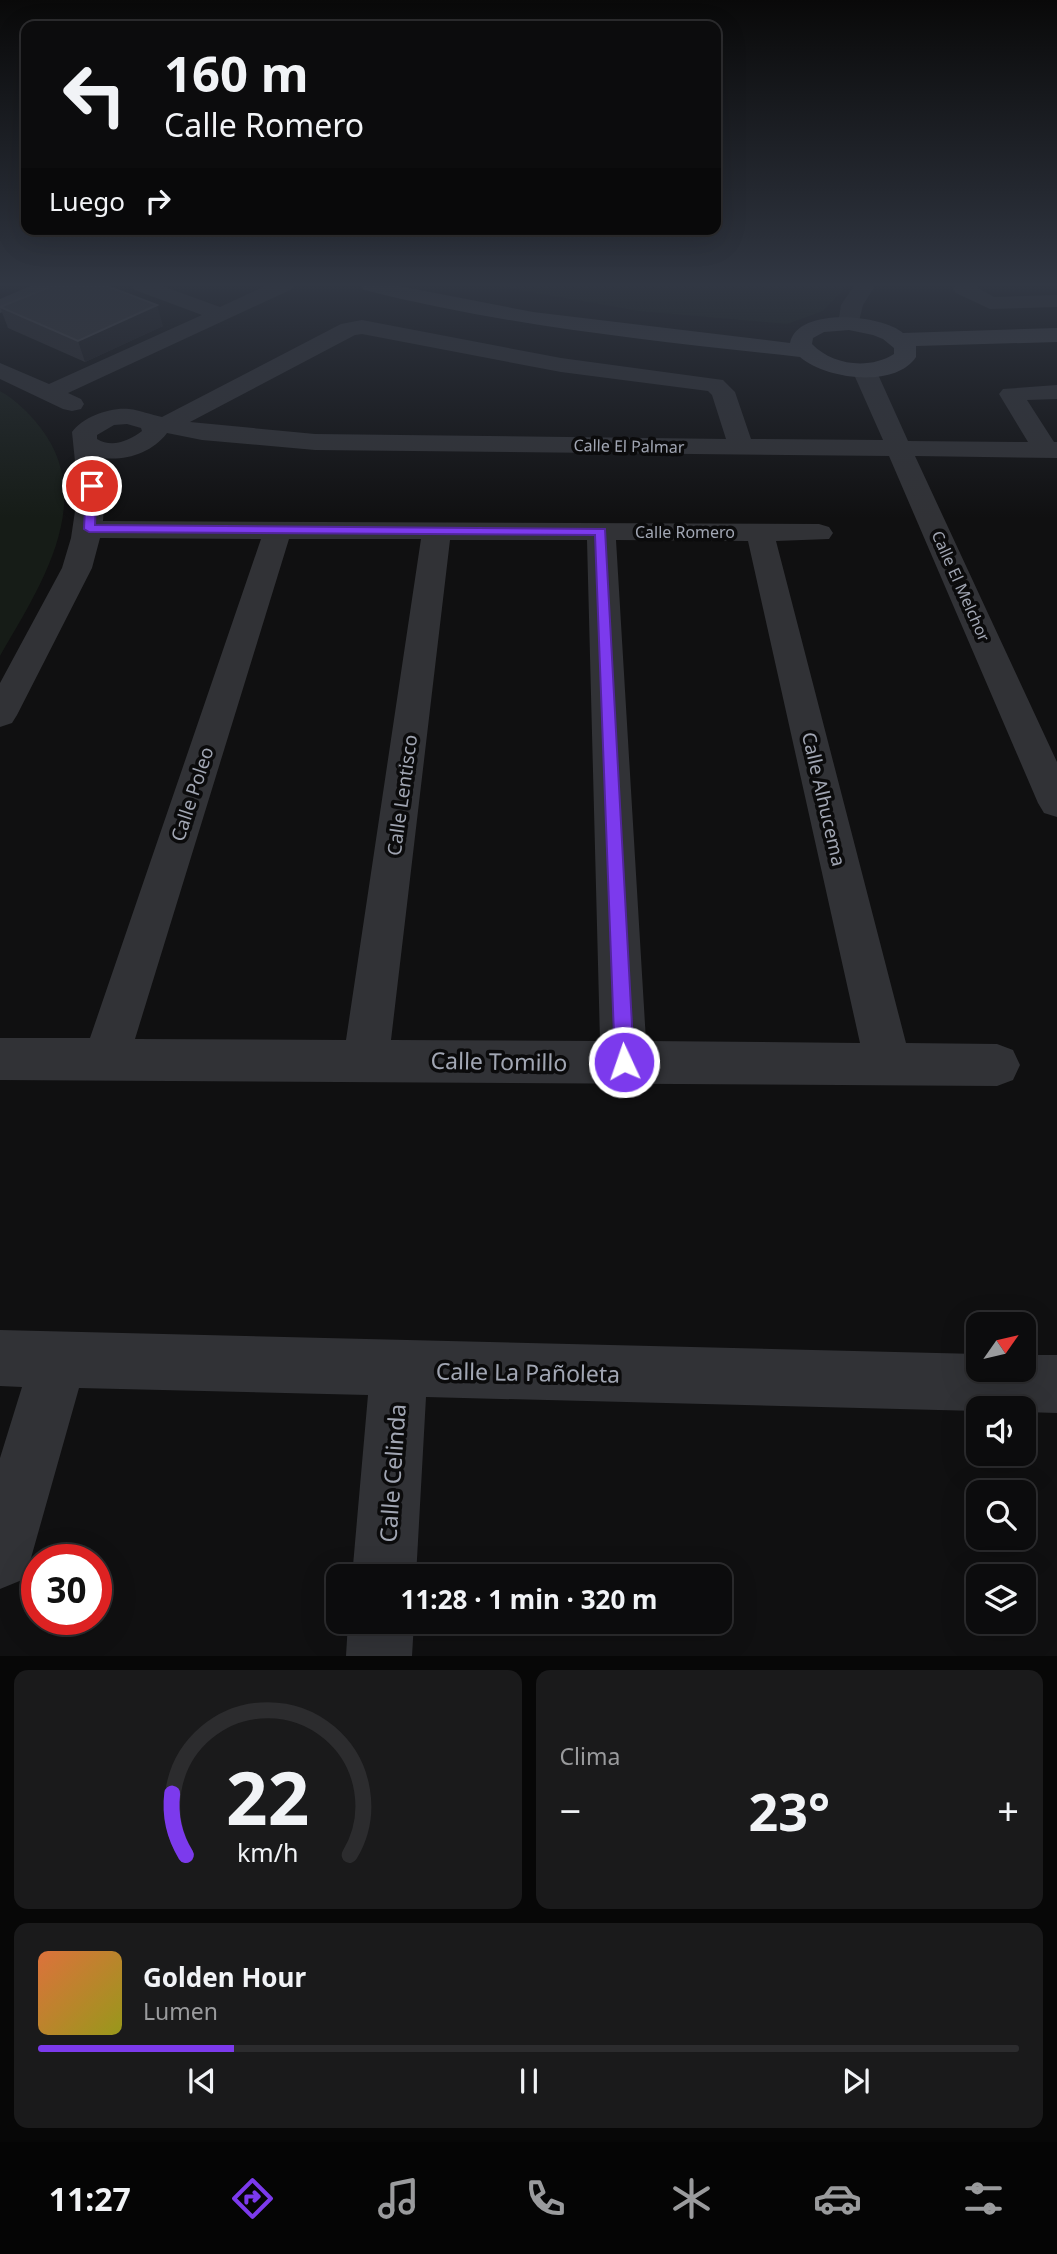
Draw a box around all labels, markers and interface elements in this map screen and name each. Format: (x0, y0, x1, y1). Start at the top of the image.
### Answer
text: 160 m (164, 40, 309, 106)
icon: left (49, 49, 140, 140)
text: Calle Romero (164, 103, 364, 146)
icon: right (139, 182, 177, 220)
text: Luego (49, 183, 125, 219)
street label: Calle El Palmar (573, 434, 685, 458)
pin (62, 456, 122, 516)
icon: arrive (73, 467, 111, 505)
street label: Calle Romero (635, 521, 735, 543)
street label: Calle El Melchor (927, 527, 995, 645)
street label: Calle Alhucema (796, 729, 852, 869)
street label: Calle Lentisco (381, 733, 423, 857)
street label: Calle Poleo (164, 743, 220, 845)
position arrow (587, 1025, 661, 1099)
street label: Calle Tomillo (430, 1044, 568, 1078)
north arrow (966, 1312, 1036, 1382)
map controls (966, 1312, 1036, 1634)
street label: Calle La Pañoleta (436, 1354, 620, 1390)
button: sound (966, 1396, 1036, 1466)
street label: Calle Celinda (371, 1403, 413, 1543)
button: search (966, 1480, 1036, 1550)
speed limit sign: 30 (21, 1544, 112, 1635)
button: layers (966, 1564, 1036, 1634)
text: 11:28 · 1 min · 320 m (401, 1581, 657, 1617)
text: Clima (560, 1740, 620, 1772)
text: 22 (226, 1748, 309, 1847)
text: 23° (748, 1775, 830, 1846)
text: − (560, 1784, 581, 1836)
text: + (997, 1784, 1019, 1836)
text: km/h (237, 1835, 299, 1869)
text: Golden Hour (143, 1959, 306, 1995)
text: Lumen (143, 1995, 218, 2027)
icon: previous (183, 2062, 221, 2100)
icon: pause (510, 2062, 548, 2100)
icon: next (837, 2062, 875, 2100)
icon: directions (228, 2174, 277, 2223)
icon: music (374, 2174, 423, 2223)
icon: phone (521, 2174, 570, 2223)
icon: climate (667, 2174, 716, 2223)
icon: car (813, 2174, 862, 2223)
icon: filters (959, 2174, 1008, 2223)
text: 11:27 (49, 2177, 131, 2220)

